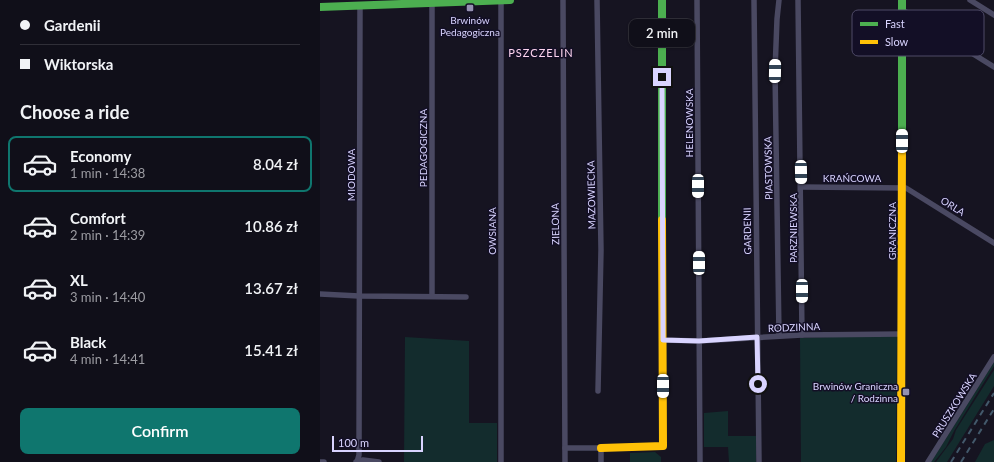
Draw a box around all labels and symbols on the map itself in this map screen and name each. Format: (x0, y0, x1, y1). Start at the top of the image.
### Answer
marker: Brwinów Pedagogiczna (465, 3, 475, 13)
legend (852, 10, 984, 56)
place label: Brwinów Pedagogiczna (440, 14, 500, 38)
text: Fast (885, 17, 905, 30)
callout: 2 min (629, 19, 695, 47)
text: Slow (885, 35, 909, 48)
district label: PSZCZELIN (508, 46, 574, 59)
car (769, 59, 781, 83)
route end (653, 68, 671, 86)
street label: HELENOWSKA (683, 88, 695, 157)
street label: PEDAGOGICZNA (417, 109, 429, 187)
car (896, 129, 908, 153)
street label: PIASTOWSKA (761, 136, 775, 200)
street label: MIODOWA (345, 149, 357, 201)
street label: MAZOWIECKA (584, 160, 598, 229)
car (795, 160, 807, 184)
street label: KRAŃCOWA (823, 172, 881, 184)
car (692, 174, 704, 198)
street label: PARZNIEWSKA (787, 193, 799, 263)
street label: ORLA (939, 194, 967, 218)
street label: GRANICZNA (886, 202, 898, 260)
street label: ZIELONA (549, 203, 561, 245)
street label: OWSIANA (486, 207, 498, 255)
street label: GARDENII (741, 207, 753, 255)
car (693, 251, 705, 275)
car (796, 279, 808, 303)
street label: RODZINNA (768, 320, 821, 334)
street label: PRUSZKOWSKA (929, 370, 979, 440)
car (657, 374, 669, 398)
route start (749, 375, 767, 393)
place label: Brwinów Graniczna / Rodzinna (813, 380, 898, 404)
marker: Brwinów Graniczna / Rodzinna (901, 387, 911, 397)
scale bar (332, 434, 423, 453)

